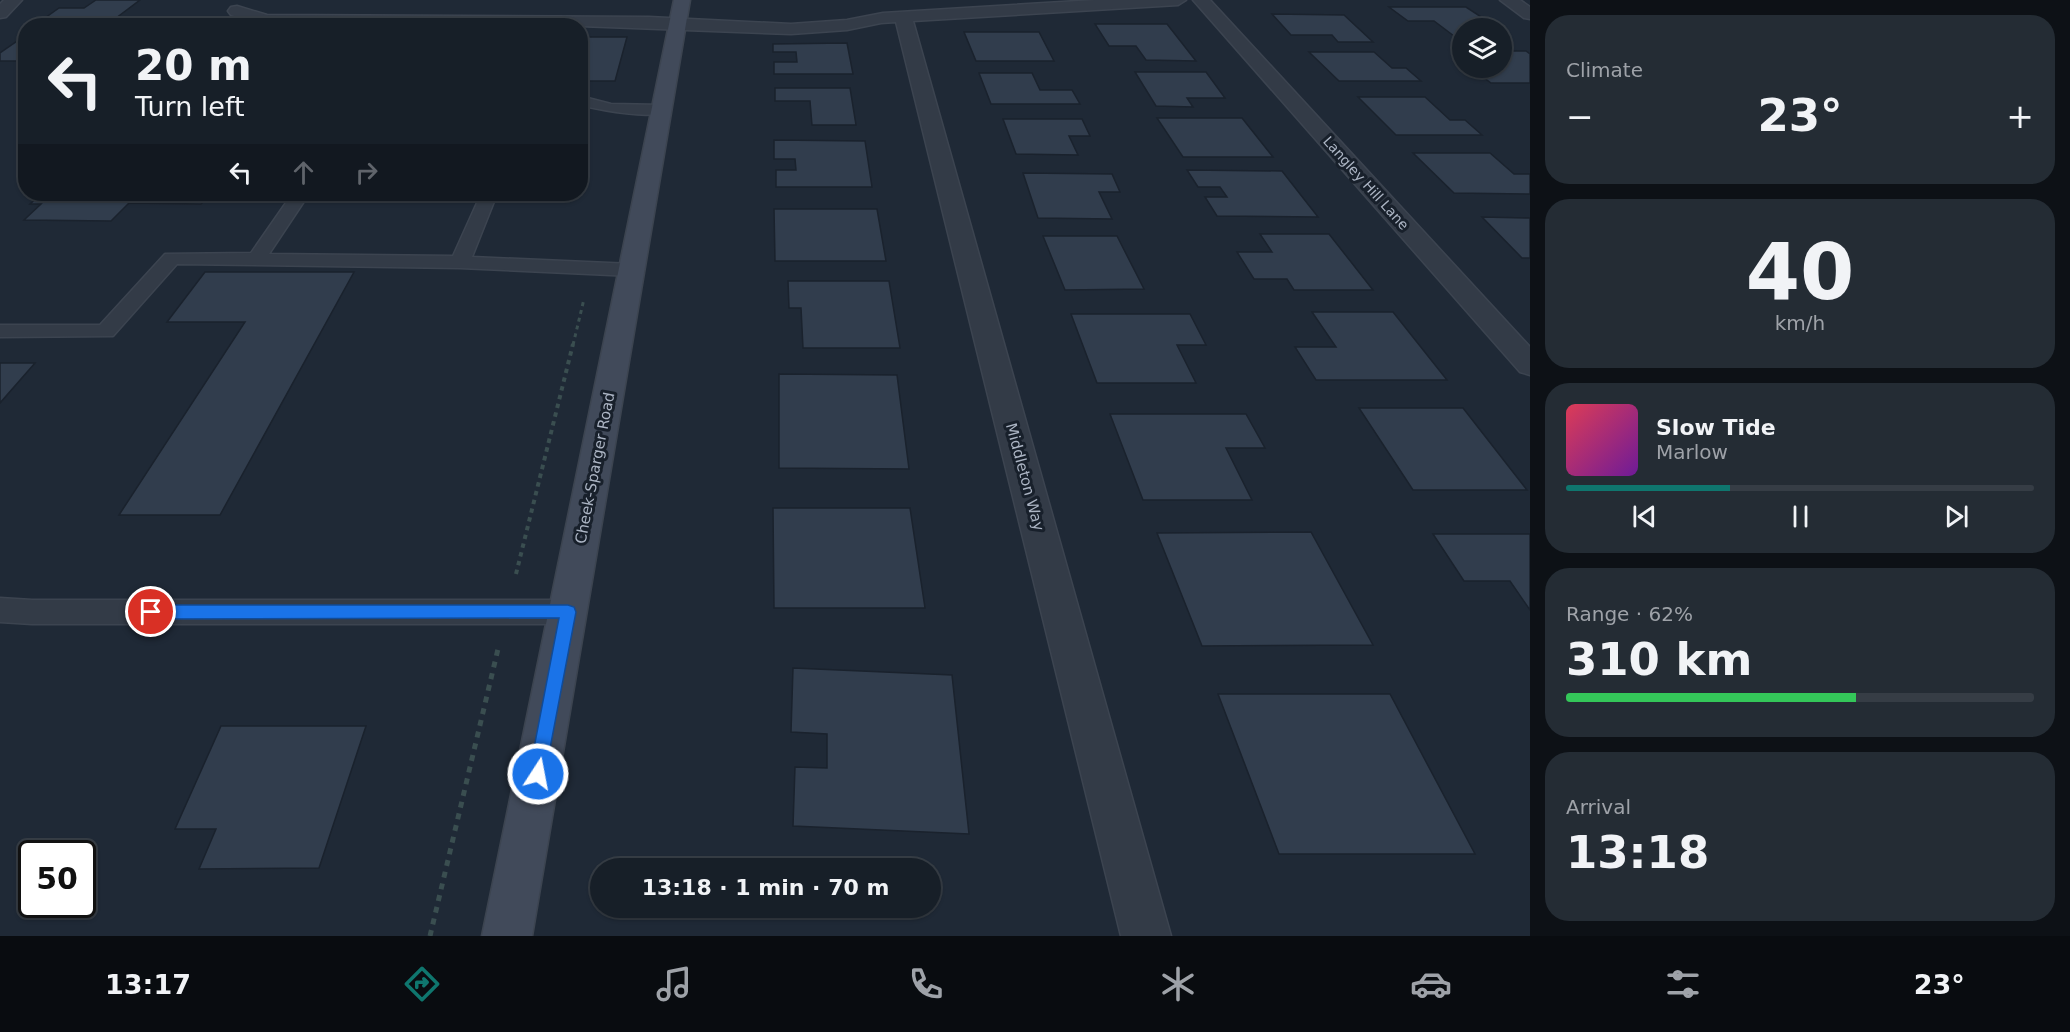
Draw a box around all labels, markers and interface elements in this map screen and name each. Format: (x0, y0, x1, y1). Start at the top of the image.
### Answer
map controls (1452, 18, 1512, 78)
button: layers (1452, 18, 1512, 78)
text: 20 m (135, 41, 252, 90)
icon: left (36, 42, 114, 120)
text: Climate (1566, 58, 1643, 82)
text: 23° (1757, 89, 1843, 142)
text: Turn left (135, 91, 245, 122)
text: − (1566, 97, 1594, 136)
text: + (2006, 97, 2034, 136)
street label: Langley Hill Lane (1320, 133, 1412, 233)
icon: left (224, 156, 257, 189)
icon: ahead (287, 156, 320, 189)
icon: right (350, 156, 383, 189)
text: 40 (1746, 227, 1854, 317)
text: km/h (1775, 311, 1825, 335)
street label: Cheek-Sparger Road (571, 391, 619, 545)
text: Slow Tide (1656, 415, 1776, 440)
street label: Middleton Way (1002, 421, 1048, 533)
text: Marlow (1656, 440, 1728, 464)
icon: previous (1628, 500, 1661, 533)
icon: pause (1784, 500, 1817, 533)
icon: next (1940, 500, 1973, 533)
pin (125, 586, 176, 637)
icon: arrive (134, 595, 167, 628)
text: Range · 62% (1566, 602, 1693, 626)
text: 310 km (1566, 633, 1752, 686)
position arrow (506, 742, 570, 806)
text: Arrival (1566, 795, 1631, 819)
text: 13:18 (1566, 826, 1709, 879)
speed limit sign: 50 (18, 840, 96, 918)
text: 13:18 · 1 min · 70 m (642, 875, 889, 900)
icon: directions (401, 963, 443, 1005)
icon: music (653, 963, 695, 1005)
icon: phone (905, 963, 947, 1005)
icon: climate (1157, 963, 1199, 1005)
icon: car (1410, 963, 1452, 1005)
icon: filters (1662, 963, 1704, 1005)
text: 13:17 (105, 969, 191, 1000)
text: 23° (1914, 969, 1965, 1000)

